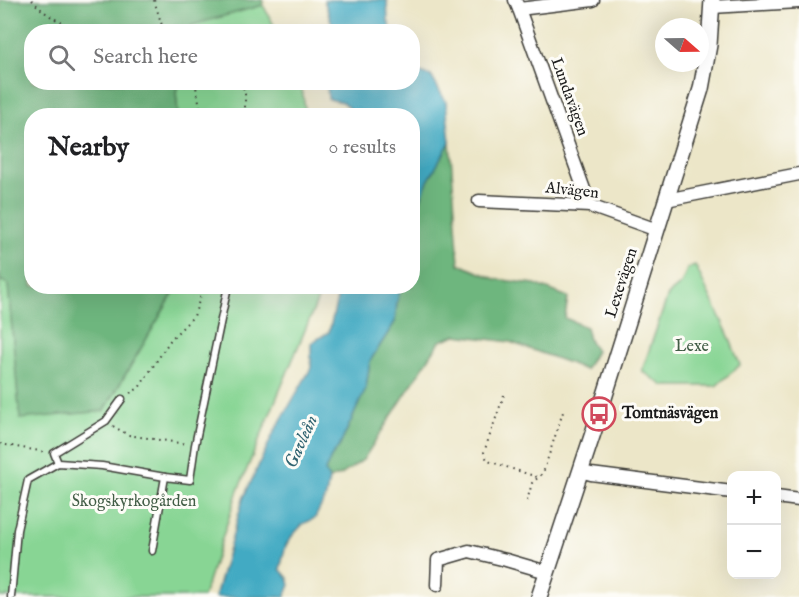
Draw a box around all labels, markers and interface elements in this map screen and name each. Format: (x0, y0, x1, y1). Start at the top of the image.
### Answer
north arrow (655, 18, 709, 72)
search box (24, 24, 420, 90)
icon: search (45, 41, 78, 74)
text: Search here (93, 43, 198, 71)
street label: Lundavägen (546, 55, 593, 139)
text: Nearby (48, 131, 129, 164)
text: 0 results (329, 135, 396, 160)
street label: Alvägen (543, 178, 600, 204)
street label: Lexevägen (601, 245, 643, 320)
park label: Lexe (675, 337, 709, 357)
bus stop icon: Tomtnäsvägen (581, 396, 617, 432)
place label: Tomtnäsvägen (621, 404, 719, 424)
water label: Gavleån (280, 412, 324, 472)
map controls (727, 471, 781, 579)
button: + (727, 471, 781, 525)
park label: Skogskyrkogården (72, 492, 197, 512)
button: − (727, 525, 781, 579)

